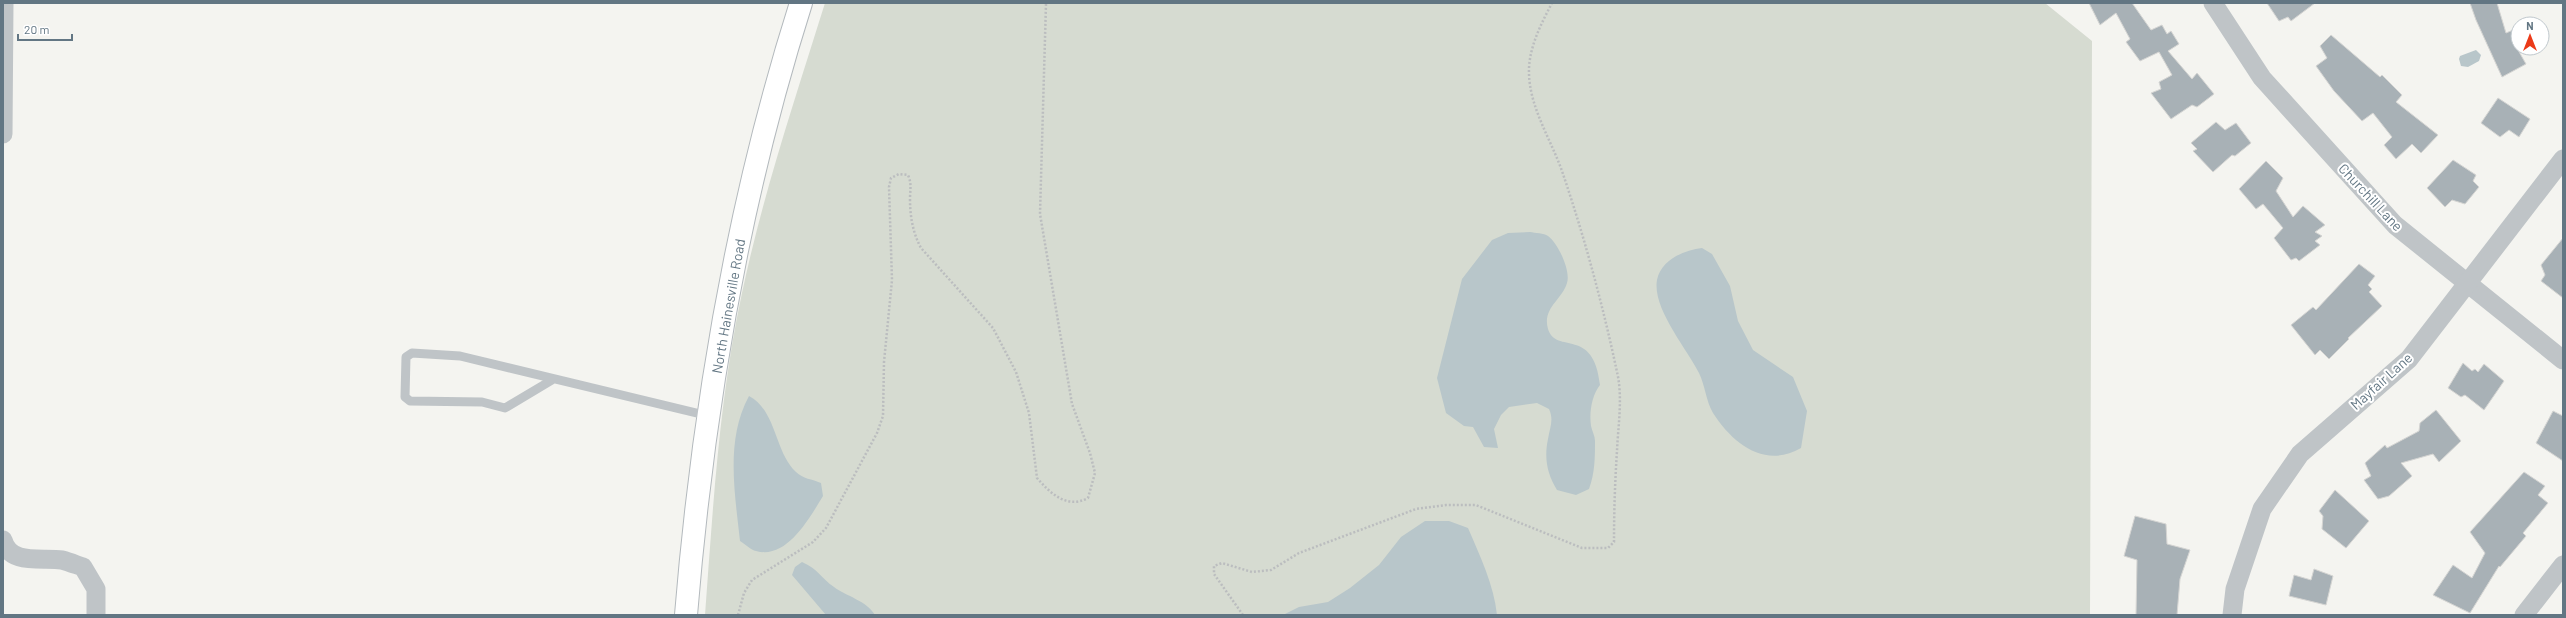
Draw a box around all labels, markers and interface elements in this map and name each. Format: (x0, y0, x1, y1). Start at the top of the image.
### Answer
scale bar (18, 16, 72, 42)
north arrow (2510, 16, 2550, 56)
text: N (2526, 19, 2534, 32)
text: 20 m (24, 22, 50, 36)
street label: Churchill Lane (2335, 160, 2407, 234)
street label: North Hainesville Road (708, 237, 748, 375)
street label: Mayfair Lane (2347, 349, 2415, 413)

